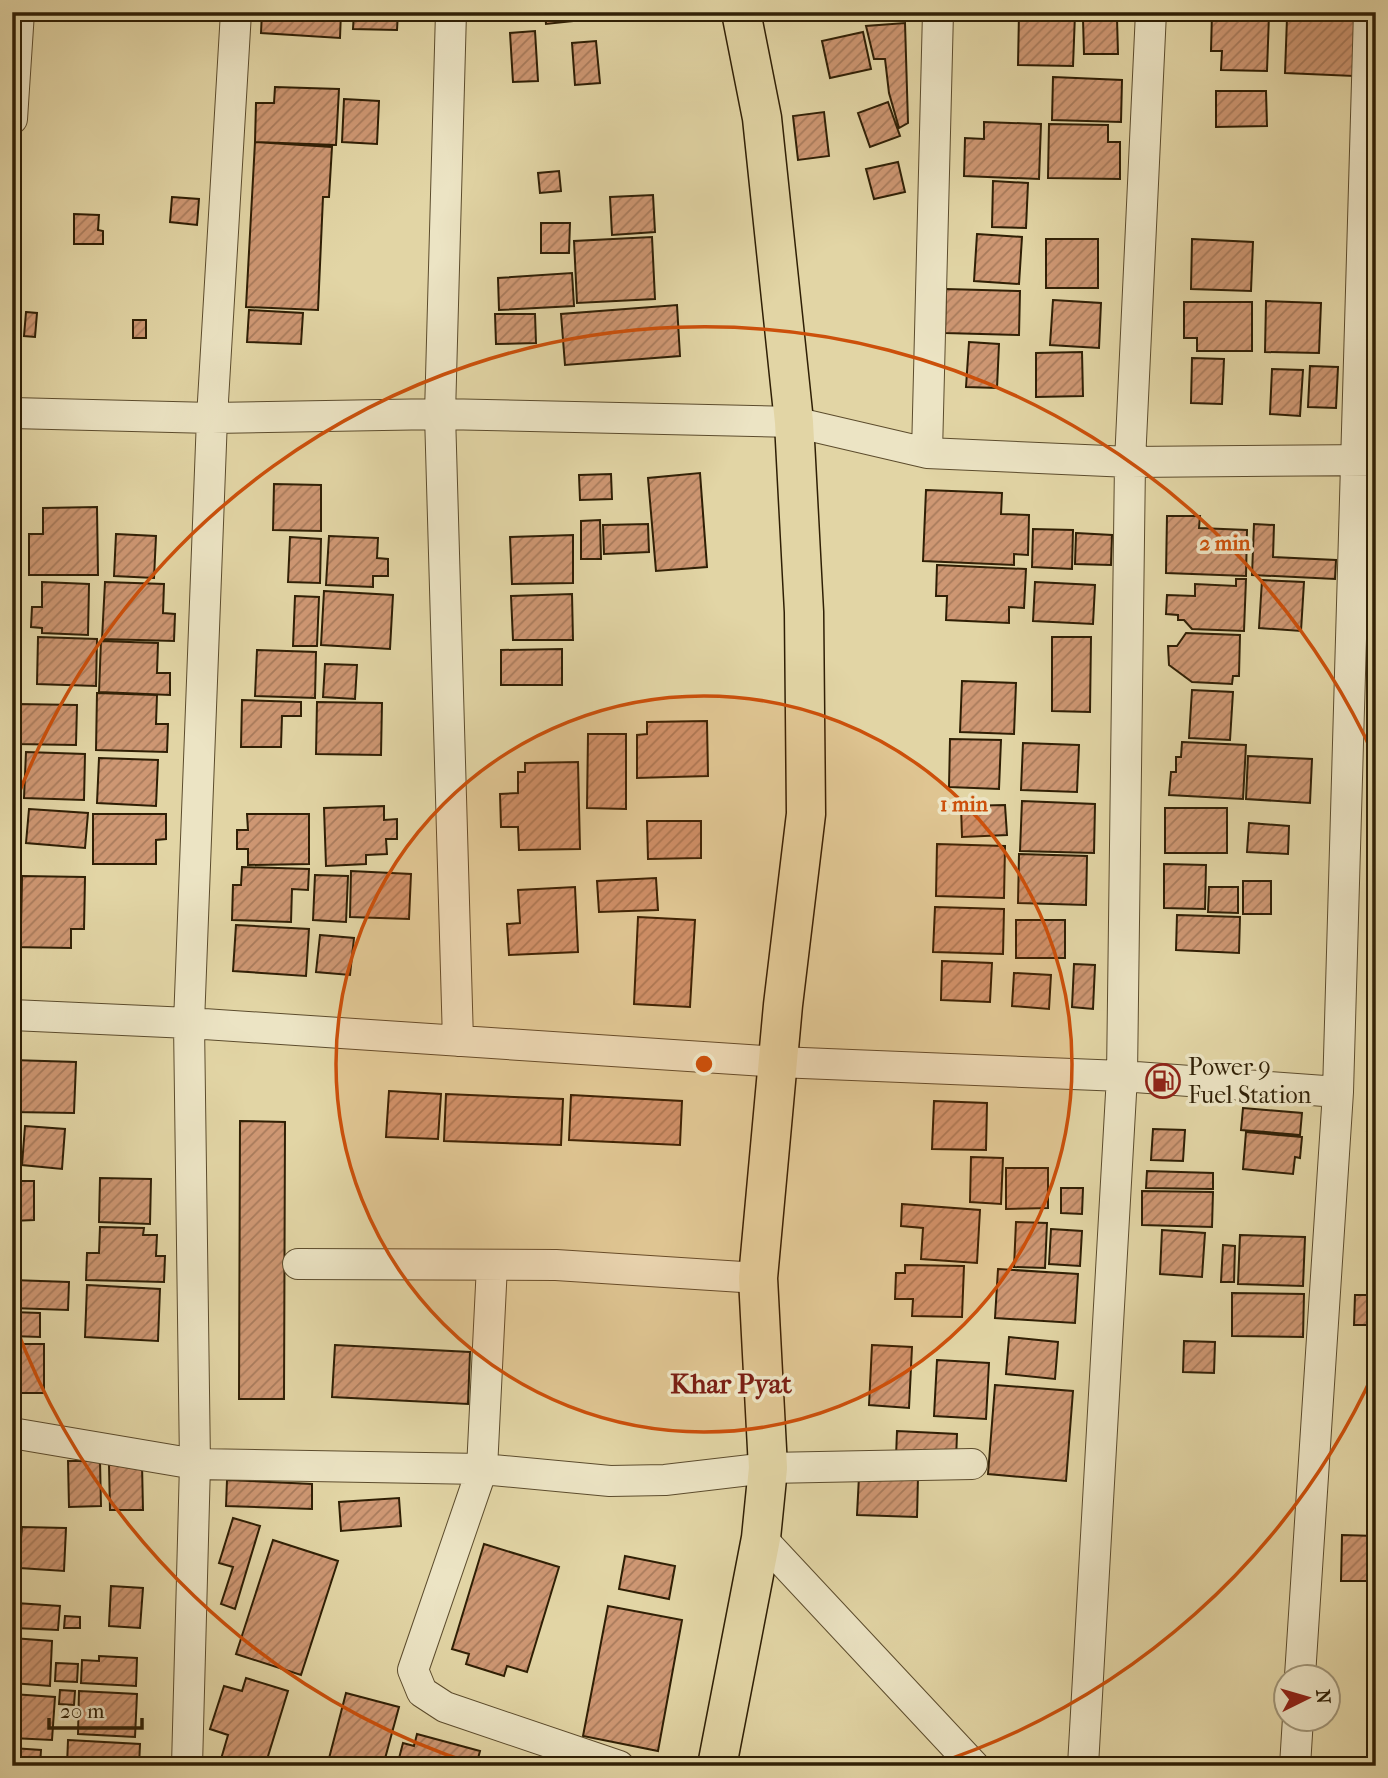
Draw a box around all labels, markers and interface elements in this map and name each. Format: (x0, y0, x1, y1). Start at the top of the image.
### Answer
text: 2 min (1199, 531, 1251, 555)
text: 1 min (940, 792, 989, 816)
centre of rings (692, 1052, 716, 1076)
place label: Power 9 Fuel Station (1188, 1053, 1311, 1109)
fuel station icon: Power 9 Fuel Station (1144, 1062, 1182, 1100)
district label: Khar Pyat (670, 1367, 793, 1400)
north arrow (1272, 1662, 1342, 1732)
scale bar (49, 1687, 142, 1731)
text: N (1311, 1688, 1335, 1705)
text: 20 m (60, 1699, 105, 1723)

